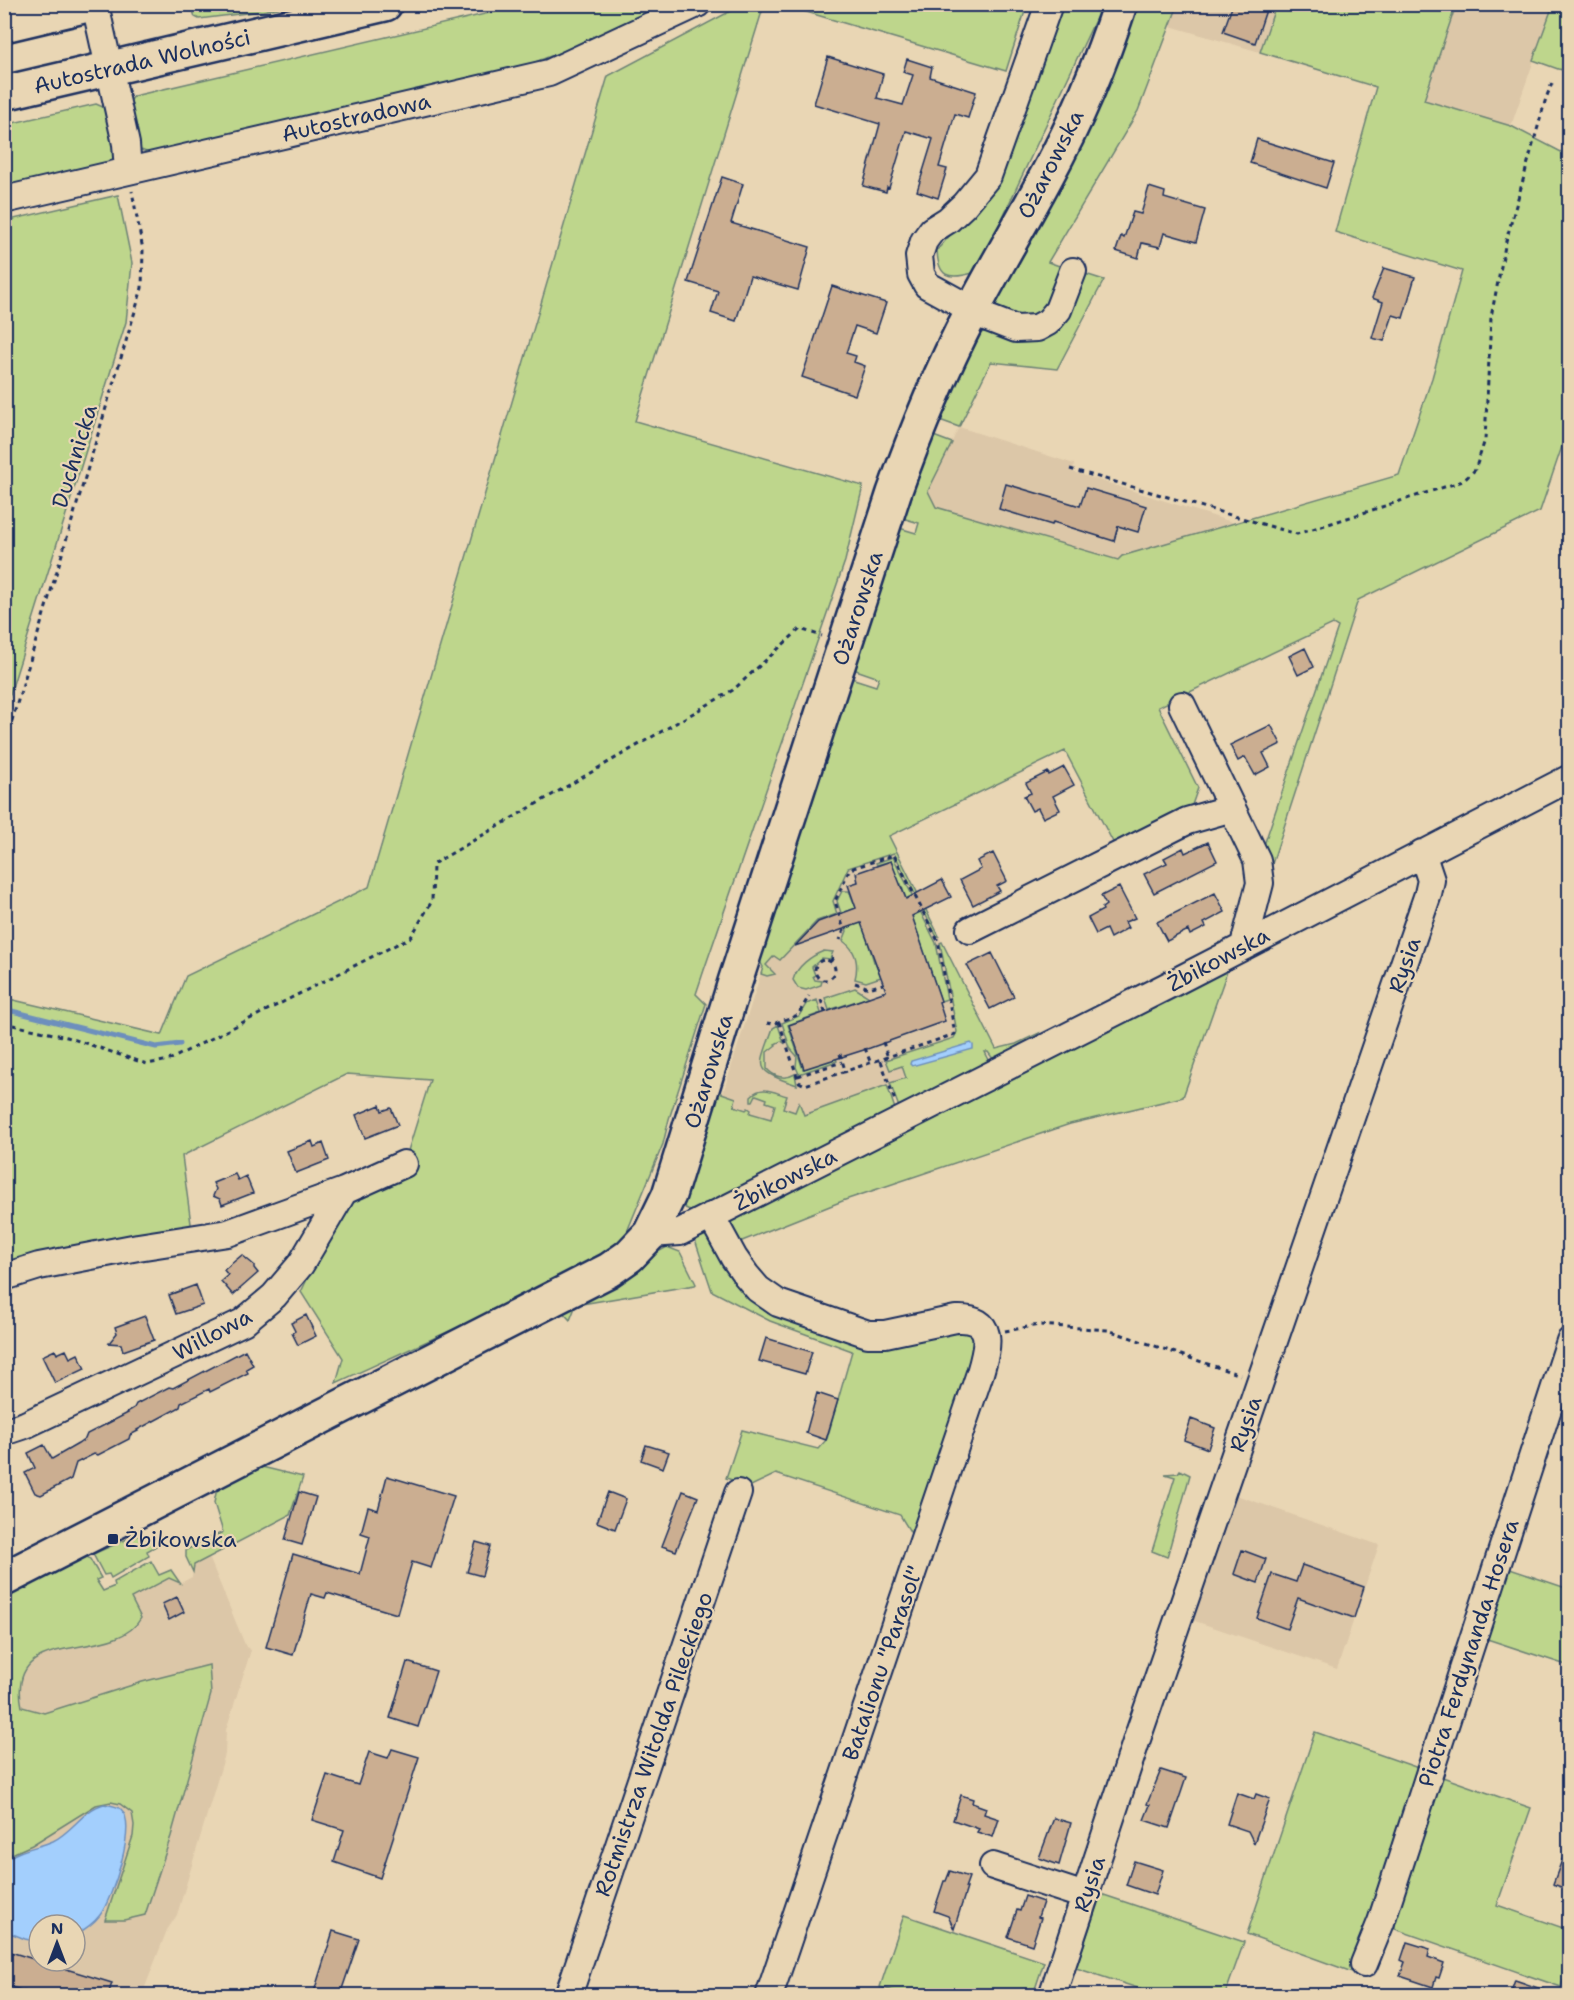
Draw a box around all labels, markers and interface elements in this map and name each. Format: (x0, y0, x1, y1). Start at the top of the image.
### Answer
street label: Autostrada Wolności (31, 22, 253, 101)
street label: Autostradowa (279, 86, 434, 149)
street label: Ożarowska (1011, 104, 1090, 224)
street label: Duchnicka (45, 401, 104, 511)
street label: Ożarowska (825, 547, 890, 669)
street label: Żbikowska (1162, 920, 1275, 998)
street label: Rysia (1381, 933, 1428, 997)
street label: Ożarowska (677, 1010, 740, 1132)
street label: Żbikowska (729, 1141, 842, 1218)
street label: Willowa (168, 1301, 257, 1367)
street label: Rysia (1222, 1392, 1269, 1456)
street label: Piotra Ferdynanda Hosera (1411, 1515, 1526, 1791)
place label: Żbikowska (125, 1525, 237, 1554)
marker: Żbikowska (106, 1532, 120, 1546)
street label: Batalionu "Parasol" (835, 1562, 929, 1765)
street label: Rotmistrza Witolda Pileckiego (588, 1588, 719, 1900)
street label: Rysia (1067, 1852, 1112, 1916)
north arrow (27, 1913, 87, 1973)
text: N (51, 1918, 63, 1939)

